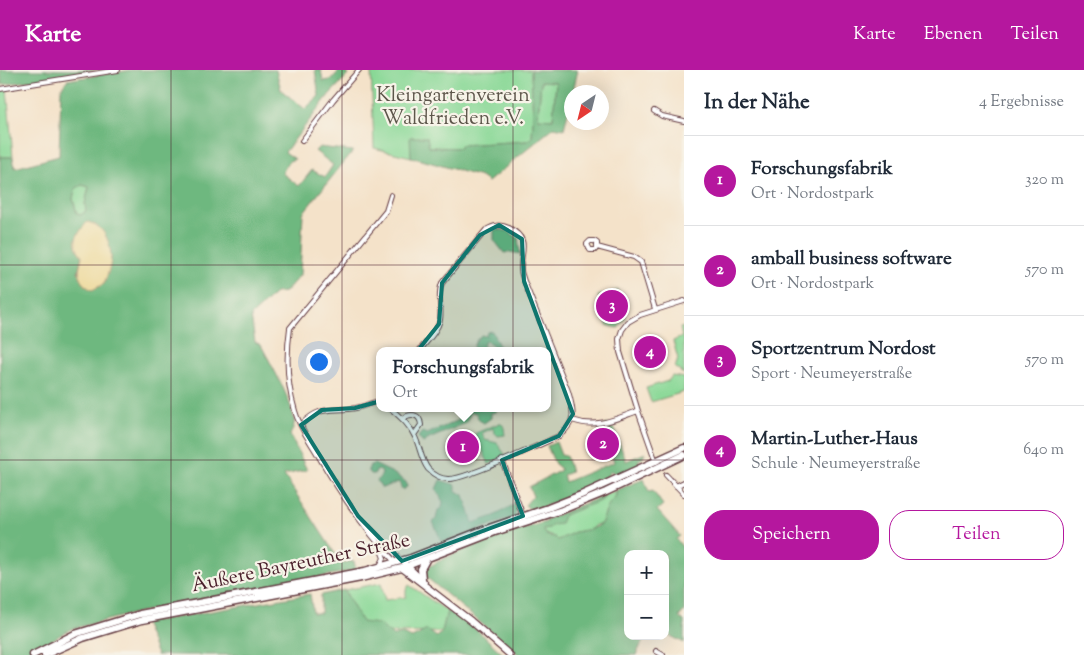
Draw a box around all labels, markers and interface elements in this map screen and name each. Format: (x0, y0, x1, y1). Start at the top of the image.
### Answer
text: Karte (25, 18, 82, 52)
text: Karte (853, 22, 896, 48)
text: Ebenen (924, 22, 983, 48)
text: Teilen (1011, 22, 1059, 48)
park label: Kleingartenverein Waldfrieden e.V. (376, 82, 530, 134)
north arrow (564, 85, 609, 130)
text: In der Nähe (704, 88, 810, 118)
text: 4 Ergebnisse (979, 91, 1064, 114)
text: Forschungsfabrik (751, 156, 893, 183)
text: 1 (717, 169, 723, 192)
text: 320 m (1025, 169, 1064, 192)
text: Ort · Nordostpark (751, 183, 874, 206)
text: amball business software (751, 246, 952, 273)
text: 2 (716, 259, 724, 282)
text: 570 m (1026, 259, 1064, 282)
text: Ort · Nordostpark (751, 273, 874, 296)
pin: 3 (596, 287, 628, 325)
pin: 4 (634, 333, 666, 371)
text: Sportzentrum Nordost (751, 336, 936, 363)
popup (376, 347, 551, 412)
your location (306, 349, 332, 375)
text: 3 (717, 349, 723, 372)
text: 570 m (1026, 349, 1064, 372)
text: Forschungsfabrik (393, 355, 534, 382)
text: Sport · Neumeyerstraße (751, 363, 912, 386)
text: Ort (393, 382, 418, 405)
pin: 2 (587, 425, 619, 463)
text: Martin-Luther-Haus (751, 426, 918, 453)
pin: 1 (447, 428, 479, 466)
text: 4 (716, 439, 724, 462)
text: 640 m (1023, 439, 1064, 462)
text: Schule · Neumeyerstraße (751, 453, 920, 476)
button: Speichern (704, 510, 879, 560)
button: Teilen (889, 510, 1064, 560)
street label: Äußere Bayreuther Straße (189, 527, 413, 601)
map controls (624, 550, 669, 640)
button: + (624, 550, 669, 595)
button: − (624, 595, 669, 640)

